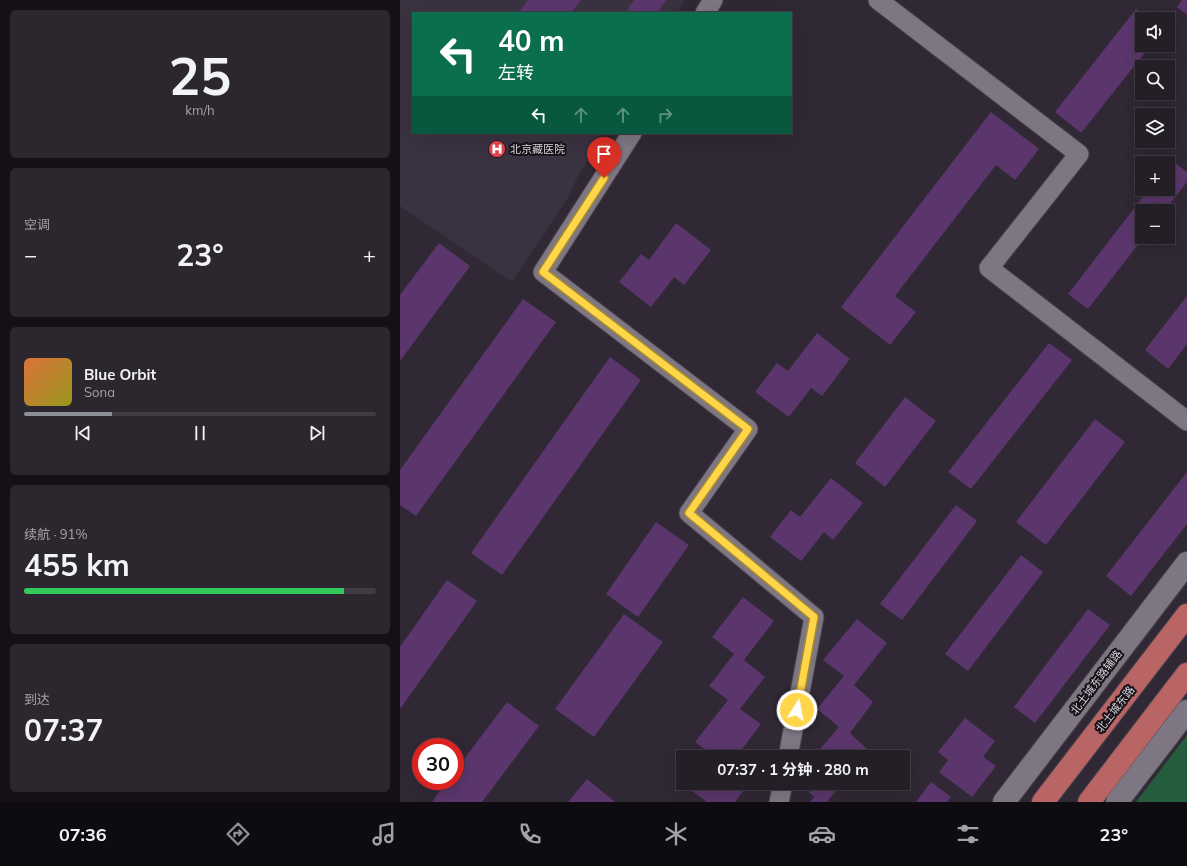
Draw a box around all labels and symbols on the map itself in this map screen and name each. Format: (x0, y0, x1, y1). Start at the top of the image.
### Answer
pin (587, 137, 621, 178)
hospital icon: 北京藏医院 (487, 139, 507, 159)
place label: 北京藏医院 (510, 142, 565, 156)
street label: 北土城东路辅路 (1068, 647, 1124, 717)
street label: 北土城东路 (1093, 683, 1137, 735)
position arrow (776, 689, 818, 731)
speed limit sign: 30 (412, 738, 464, 790)

